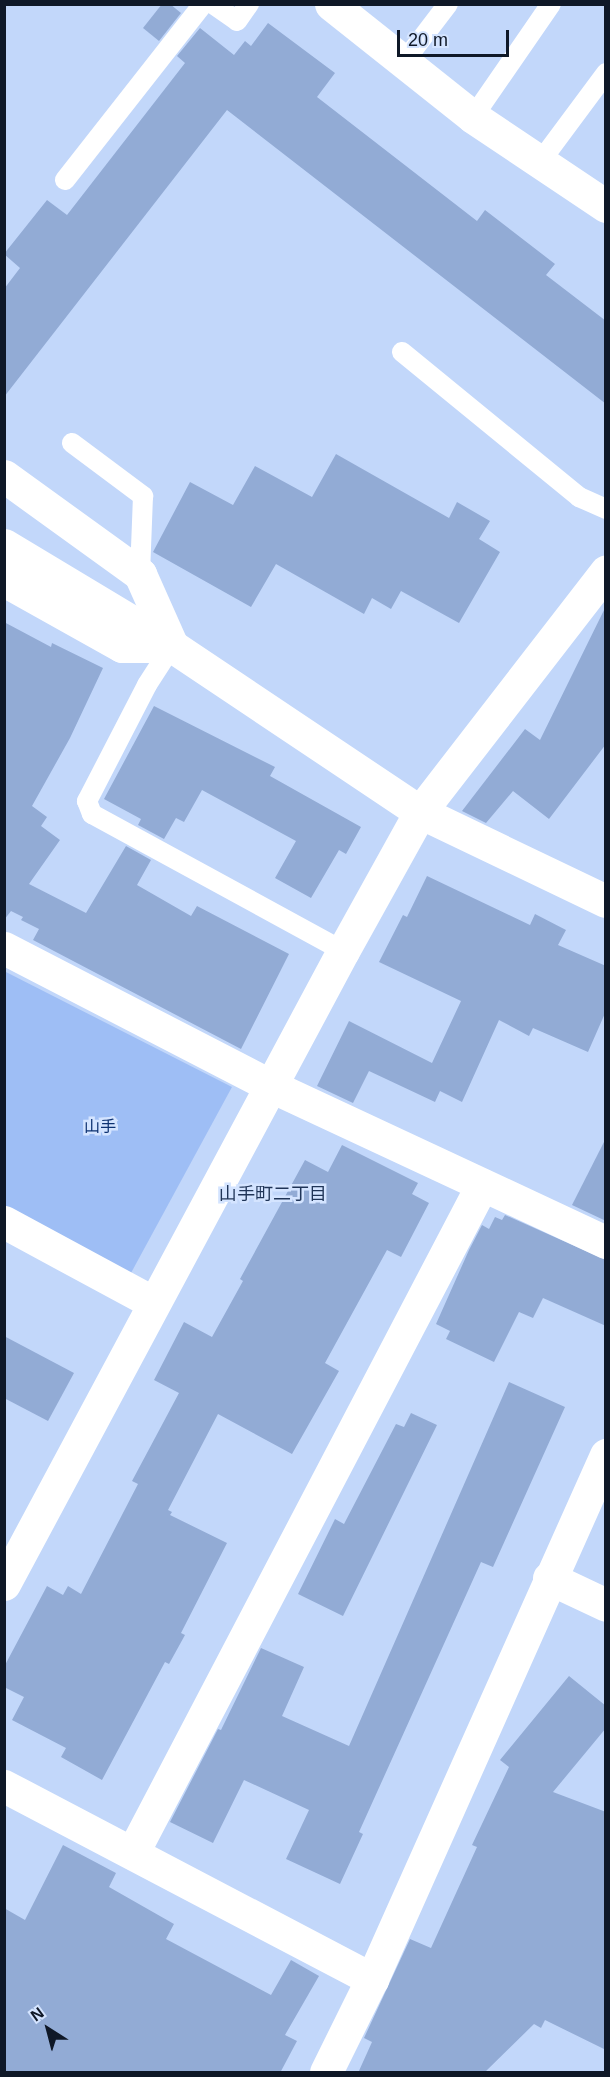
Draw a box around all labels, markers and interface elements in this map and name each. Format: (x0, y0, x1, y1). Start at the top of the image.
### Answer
scale bar (400, 18, 512, 56)
text: 20 m (408, 30, 448, 50)
park label: 山手 (84, 1117, 116, 1137)
district label: 山手町二丁目 (219, 1183, 327, 1205)
north arrow (18, 1999, 78, 2059)
text: N (27, 2004, 47, 2024)

